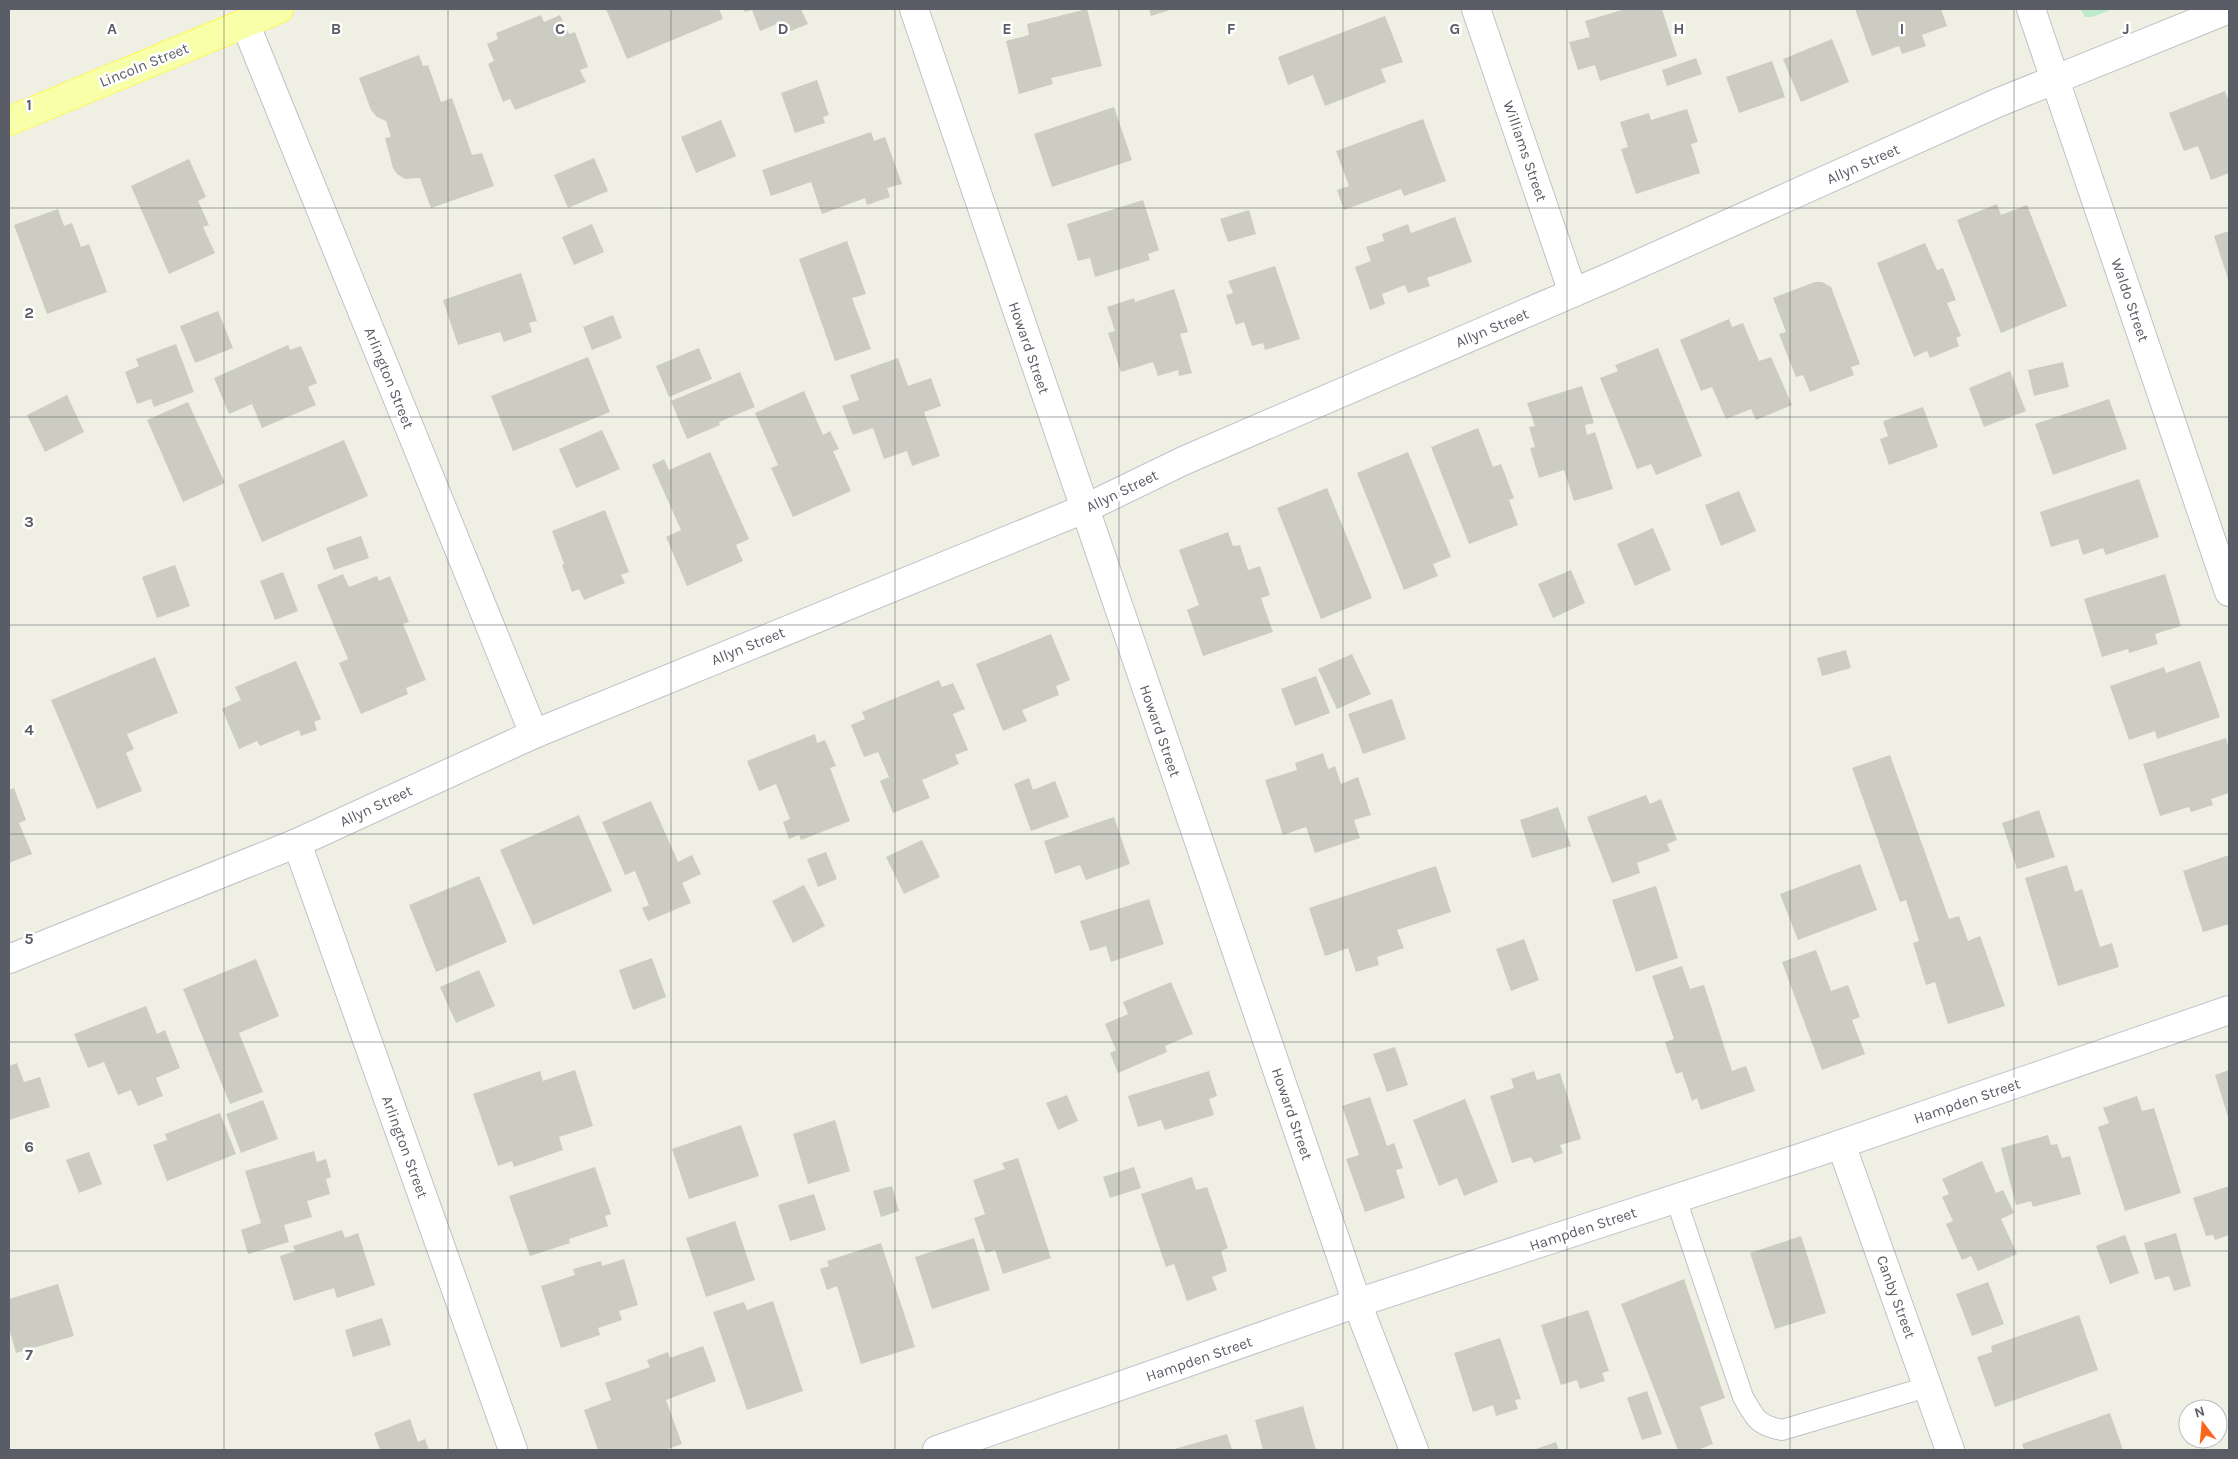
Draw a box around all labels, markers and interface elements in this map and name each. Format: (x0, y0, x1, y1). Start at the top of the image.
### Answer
text: A (107, 19, 117, 38)
text: B (331, 19, 341, 38)
text: C (555, 19, 565, 38)
text: D (778, 19, 789, 38)
text: E (1002, 19, 1012, 38)
text: F (1227, 19, 1236, 38)
text: G (1450, 19, 1460, 38)
text: H (1673, 19, 1685, 38)
text: I (1900, 19, 1904, 38)
text: J (2122, 19, 2130, 38)
street label: Lincoln Street (97, 39, 191, 91)
text: 1 (26, 95, 32, 114)
street label: Williams Street (1499, 98, 1551, 204)
street label: Allyn Street (1824, 140, 1903, 188)
street label: Waldo Street (2107, 256, 2153, 344)
street label: Howard Street (1005, 299, 1053, 397)
text: 2 (24, 303, 34, 322)
street label: Allyn Street (1453, 304, 1532, 351)
street label: Arlington Street (360, 325, 418, 432)
street label: Allyn Street (1083, 466, 1161, 516)
text: 3 (24, 512, 34, 531)
street label: Allyn Street (709, 623, 788, 669)
street label: Howard Street (1136, 682, 1184, 780)
text: 4 (24, 720, 34, 739)
street label: Allyn Street (337, 781, 415, 831)
text: 5 (24, 929, 34, 948)
street label: Howard Street (1268, 1065, 1316, 1163)
street label: Hampden Street (1911, 1074, 2023, 1128)
street label: Arlington Street (378, 1093, 432, 1201)
text: 6 (24, 1137, 34, 1156)
street label: Hampden Street (1527, 1203, 1639, 1255)
street label: Canby Street (1873, 1253, 1919, 1341)
street label: Hampden Street (1143, 1332, 1255, 1386)
text: 7 (25, 1345, 33, 1364)
north arrow (2178, 1399, 2228, 1449)
text: N (2192, 1402, 2207, 1422)

